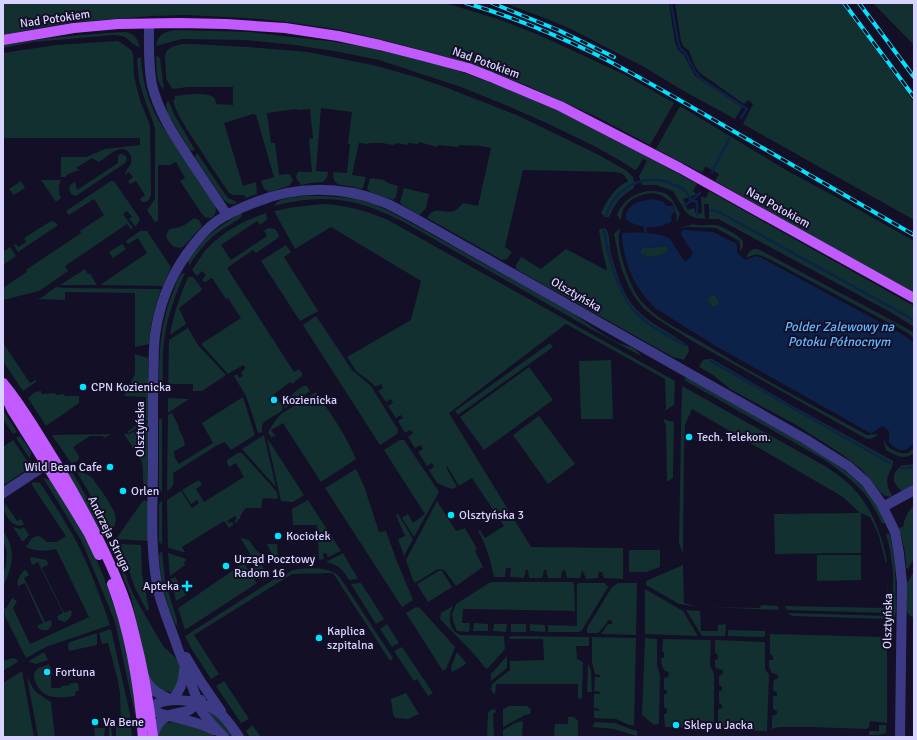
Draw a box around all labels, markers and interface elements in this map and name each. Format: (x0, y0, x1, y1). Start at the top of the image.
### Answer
street label: Nad Potokiem (19, 7, 91, 31)
street label: Nad Potokiem (450, 44, 522, 82)
street label: Nad Potokiem (743, 184, 813, 232)
street label: Olsztyńska (548, 275, 604, 315)
water label: Polder Zalewowy na Potoku Północnym (784, 319, 894, 350)
place label: CPN Kozienicka (91, 380, 171, 395)
marker: CPN Kozienicka (78, 382, 88, 392)
place label: Kozienicka (282, 393, 337, 408)
marker: Kozienicka (269, 395, 279, 405)
street label: Olsztyńska (133, 401, 148, 457)
place label: Tech. Telekom. (697, 430, 771, 445)
marker: Tech. Telekom. (684, 432, 694, 442)
place label: Wild Bean Cafe (24, 460, 102, 475)
marker: Wild Bean Cafe (105, 462, 115, 472)
place label: Orlen (131, 484, 159, 499)
marker: Orlen (118, 486, 128, 496)
street label: Andrzeja Struga (84, 494, 134, 574)
place label: Olsztyńska 3 (459, 508, 524, 523)
marker: Olsztyńska 3 (446, 510, 456, 520)
place label: Kociołek (286, 529, 331, 544)
marker: Kociołek (273, 531, 283, 541)
place label: Urząd Pocztowy Radom 16 (234, 552, 316, 581)
marker: Urząd Pocztowy Radom 16 (221, 561, 231, 571)
place label: Apteka (143, 579, 179, 594)
marker: Apteka (182, 581, 192, 591)
street label: Olsztyńska (880, 593, 896, 649)
place label: Kaplica szpitalna (327, 624, 374, 653)
marker: Kaplica szpitalna (314, 633, 324, 643)
place label: Fortuna (55, 665, 95, 680)
marker: Fortuna (42, 667, 52, 677)
place label: Va Bene (103, 715, 144, 730)
marker: Va Bene (90, 717, 100, 727)
place label: Sklep u Jacka (684, 718, 753, 733)
marker: Sklep u Jacka (671, 720, 681, 730)

